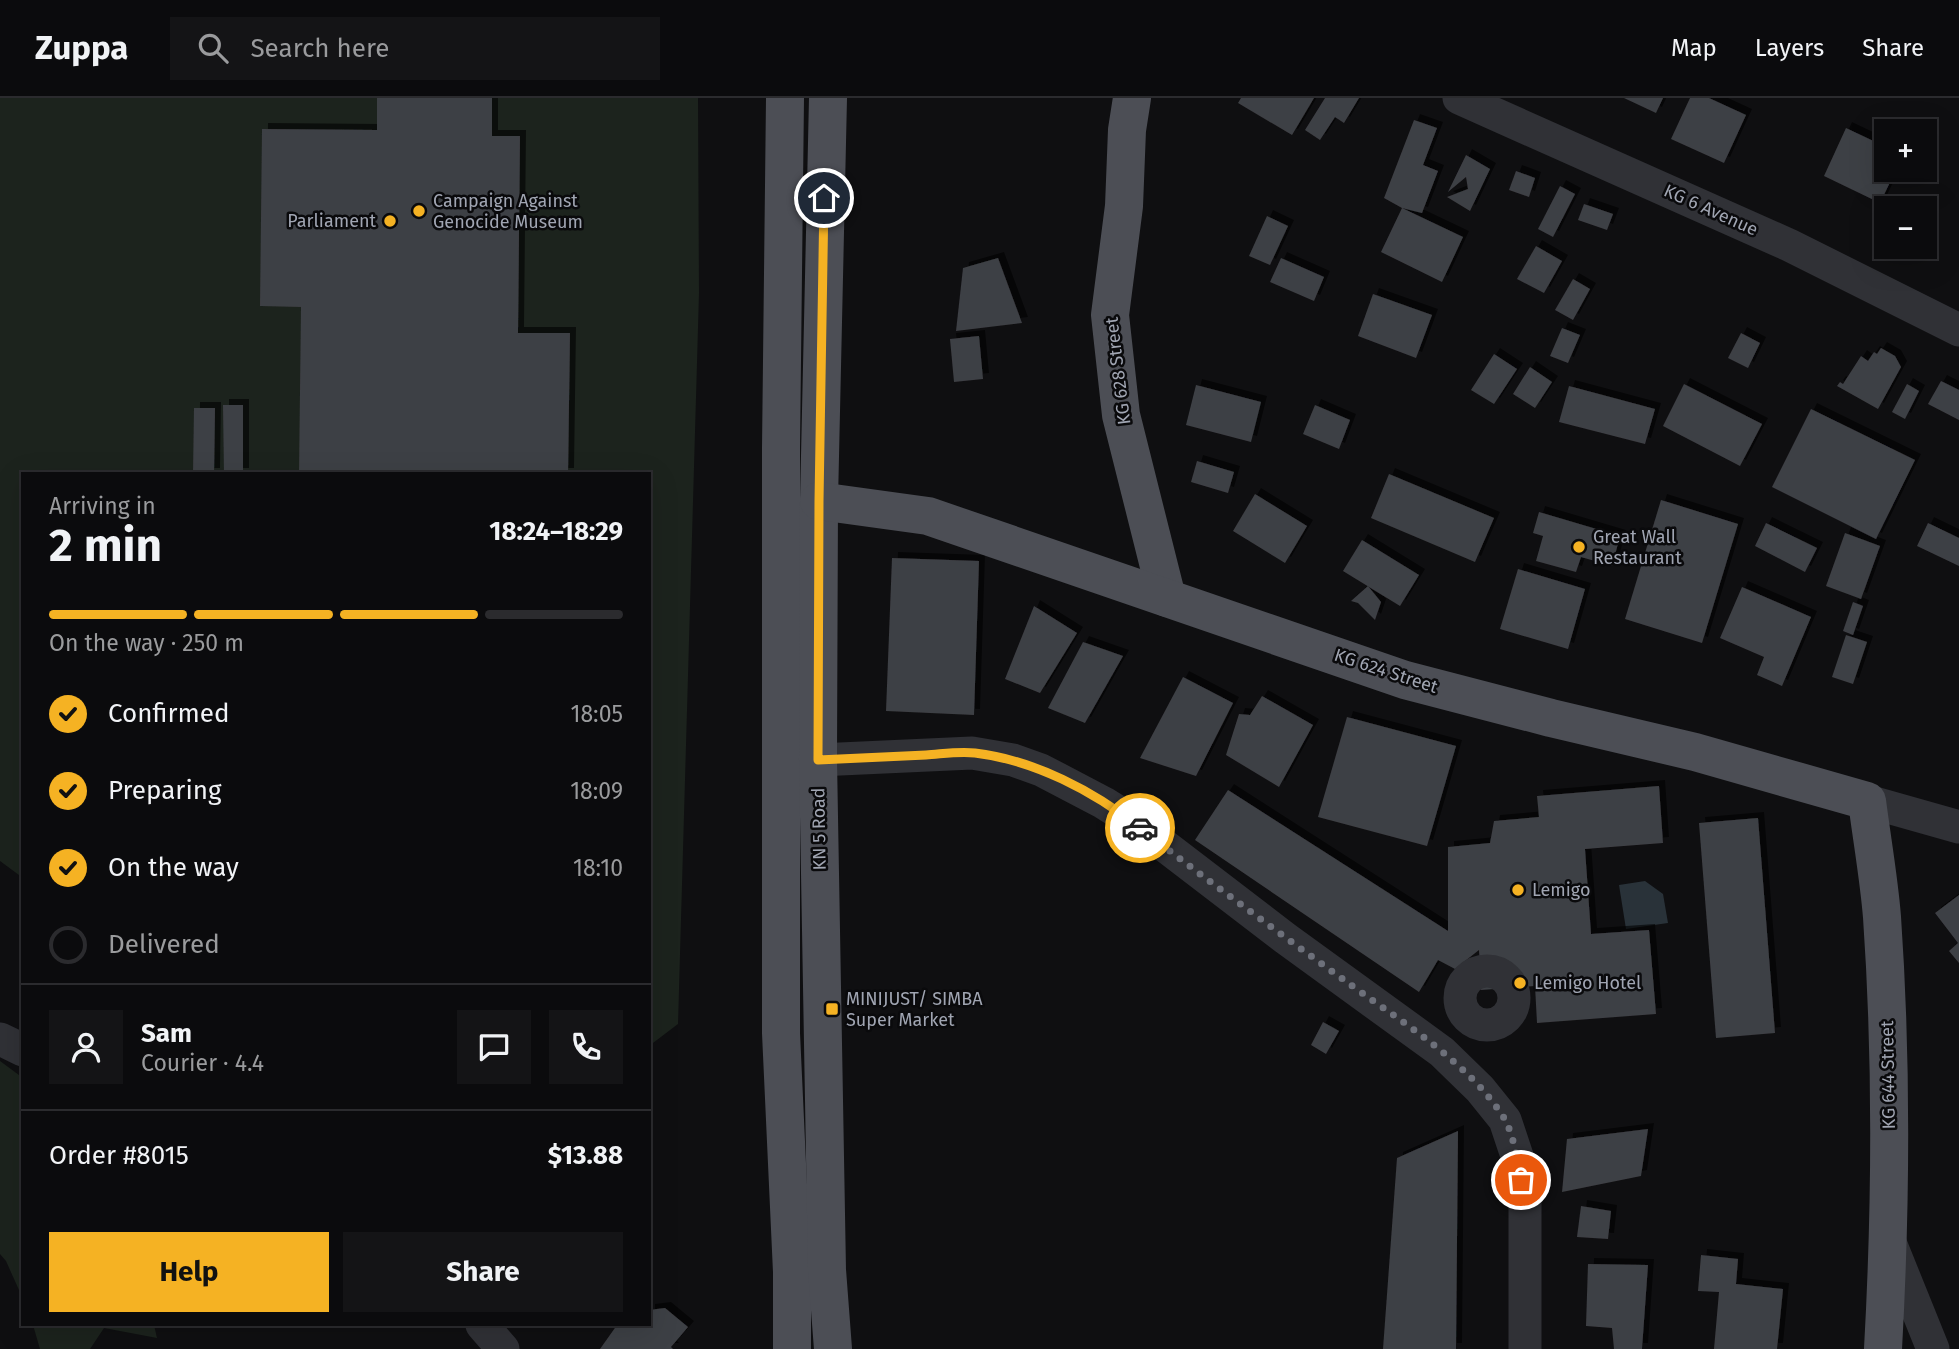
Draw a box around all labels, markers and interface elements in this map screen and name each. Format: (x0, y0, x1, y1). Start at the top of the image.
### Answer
search box (170, 17, 660, 80)
text: Zuppa (35, 28, 128, 68)
icon: search (194, 29, 232, 67)
text: Search here (250, 33, 389, 64)
text: Map (1671, 34, 1717, 62)
text: Layers (1755, 34, 1824, 62)
text: Share (1862, 34, 1924, 62)
map controls (1874, 119, 1937, 259)
button: + (1874, 119, 1937, 182)
pin (794, 168, 854, 228)
icon: home (805, 179, 843, 217)
street label: KG 6 Avenue (1661, 179, 1761, 241)
place label: Campaign Against Genocide Museum (433, 190, 583, 233)
button: − (1874, 196, 1937, 259)
marker: Campaign Against Genocide Museum (411, 203, 427, 219)
place label: Parliament (287, 210, 376, 232)
marker: Parliament (382, 213, 398, 229)
street label: KG 628 Street (1100, 315, 1136, 426)
text: Arriving in (49, 492, 156, 520)
text: 18:24–18:29 (489, 516, 623, 547)
text: 2 min (49, 518, 162, 573)
place label: Great Wall Restaurant (1593, 526, 1682, 569)
marker: Great Wall Restaurant (1571, 539, 1587, 555)
text: On the way · 250 m (49, 629, 244, 657)
street label: KG 624 Street (1331, 644, 1441, 698)
icon: check (49, 695, 87, 733)
text: Confirmed (108, 698, 229, 729)
text: 18:05 (570, 700, 623, 728)
icon: check (49, 772, 87, 810)
text: Preparing (108, 775, 221, 806)
text: 18:09 (570, 777, 623, 805)
street label: KN 5 Road (807, 787, 831, 871)
courier (1105, 793, 1175, 863)
icon: car (1121, 809, 1159, 847)
icon: check (49, 849, 87, 887)
text: On the way (108, 852, 239, 883)
text: 18:10 (573, 854, 623, 882)
place label: Lemigo (1532, 879, 1590, 901)
marker: Lemigo (1510, 882, 1526, 898)
text: Delivered (108, 929, 220, 960)
place label: Lemigo Hotel (1534, 972, 1641, 994)
marker: Lemigo Hotel (1512, 975, 1528, 991)
place label: MINIJUST/ SIMBA Super Market (846, 988, 983, 1031)
marker: MINIJUST/ SIMBA Super Market (824, 1001, 840, 1017)
button: person (49, 1010, 123, 1084)
button: chat (457, 1010, 531, 1084)
button: phone (549, 1010, 623, 1084)
text: Sam (141, 1018, 192, 1049)
street label: KG 644 Street (1876, 1020, 1900, 1130)
text: Courier · 4.4 (141, 1049, 264, 1077)
text: Order #8015 (49, 1140, 189, 1171)
text: $13.88 (548, 1140, 623, 1171)
pin (1491, 1150, 1551, 1210)
icon: bag (1502, 1161, 1540, 1199)
button: Help (49, 1232, 329, 1312)
button: Share (343, 1232, 623, 1312)

